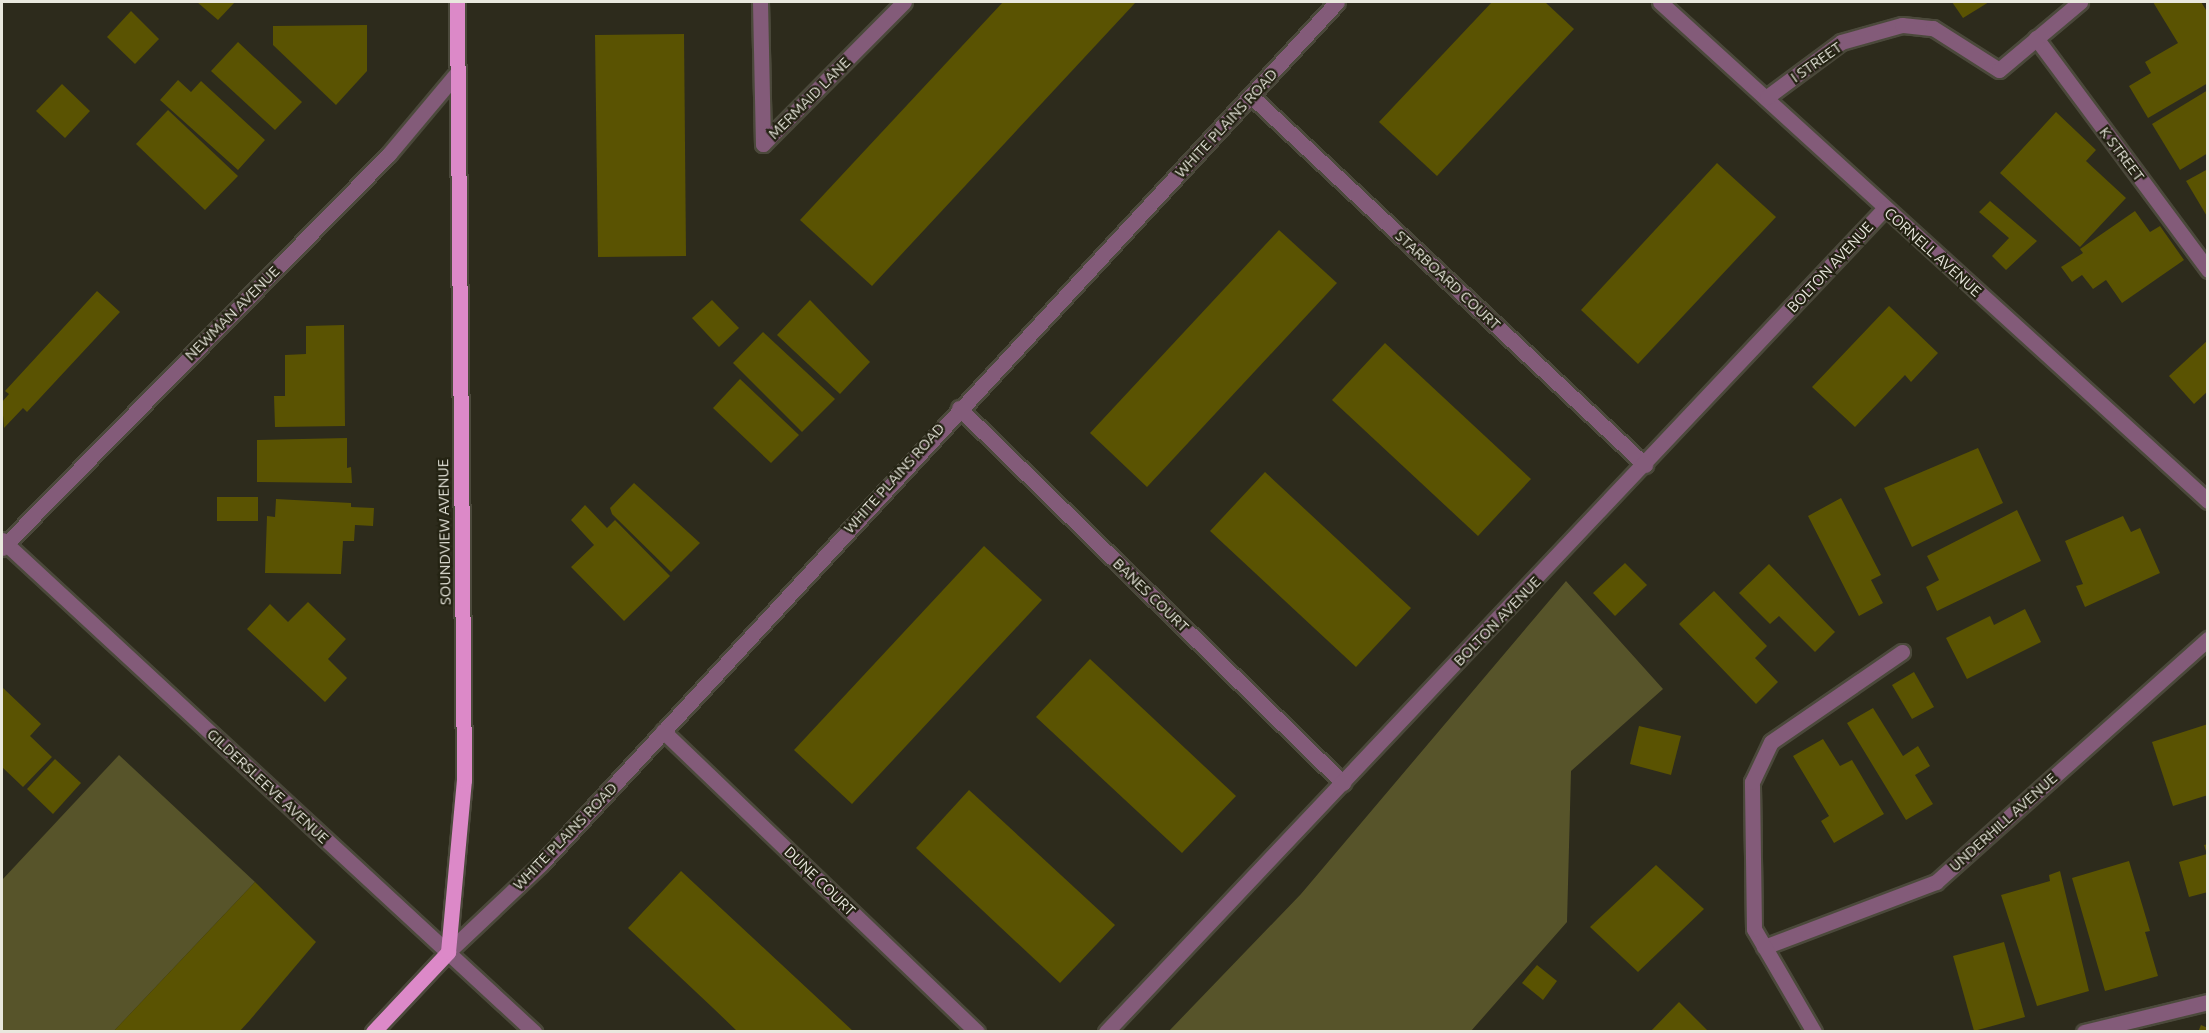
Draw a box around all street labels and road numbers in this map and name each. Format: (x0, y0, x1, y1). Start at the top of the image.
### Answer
street label: I STREET (1787, 38, 1845, 86)
street label: MERMAID LANE (764, 53, 854, 143)
street label: WHITE PLAINS ROAD (1171, 65, 1281, 181)
street label: K STREET (2096, 123, 2148, 185)
street label: CORNELL AVENUE (1881, 204, 1985, 300)
street label: BOLTON AVENUE (1783, 218, 1877, 316)
street label: STARBOARD COURT (1392, 227, 1504, 333)
street label: NEWMAN AVENUE (181, 262, 283, 364)
street label: WHITE PLAINS ROAD (840, 419, 948, 537)
street label: SOUNDVIEW AVENUE (434, 459, 454, 605)
street label: BANES COURT (1109, 554, 1193, 636)
street label: BOLTON AVENUE (1450, 572, 1544, 670)
street label: GILDERSLEEVE AVENUE (203, 725, 333, 847)
street label: UNDERHILL AVENUE (1945, 769, 2061, 875)
street label: WHITE PLAINS ROAD (509, 779, 621, 893)
street label: DUNE COURT (781, 843, 859, 919)

